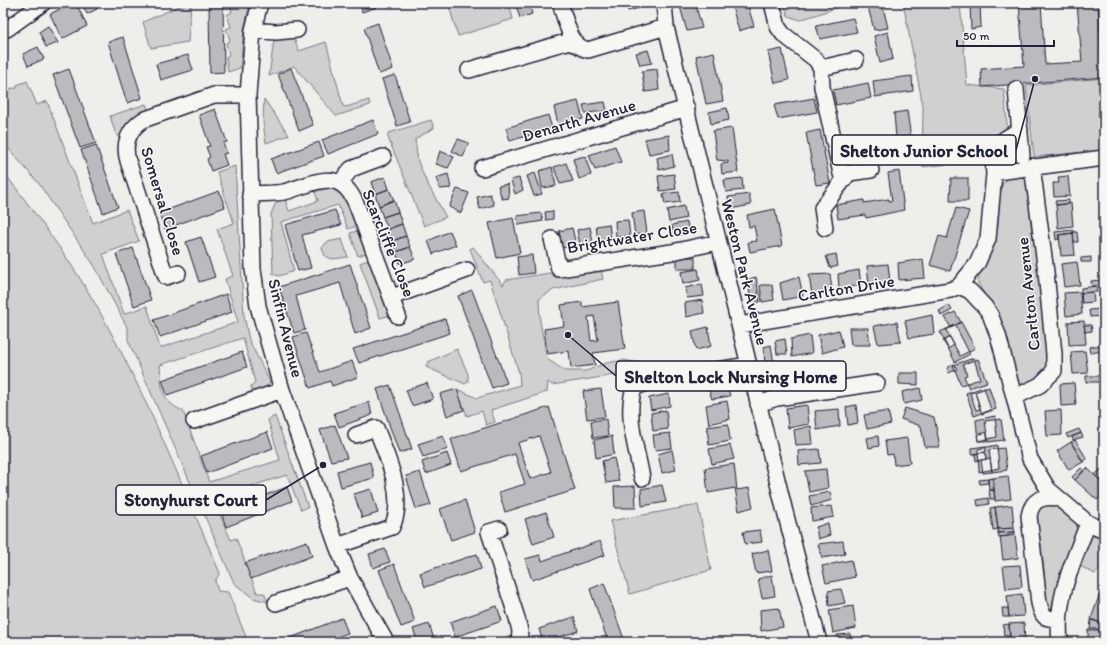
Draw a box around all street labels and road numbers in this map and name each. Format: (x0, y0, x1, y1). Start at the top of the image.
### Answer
street label: Denarth Avenue (520, 94, 638, 146)
street label: Somersal Close (137, 144, 189, 258)
street label: Scarcliffe Close (358, 186, 420, 300)
street label: Weston Park Avenue (717, 197, 773, 347)
street label: Brightwater Close (566, 217, 698, 257)
street label: Carlton Avenue (1012, 236, 1044, 352)
street label: Carlton Drive (796, 270, 896, 306)
street label: Sinfin Avenue (264, 277, 308, 379)

